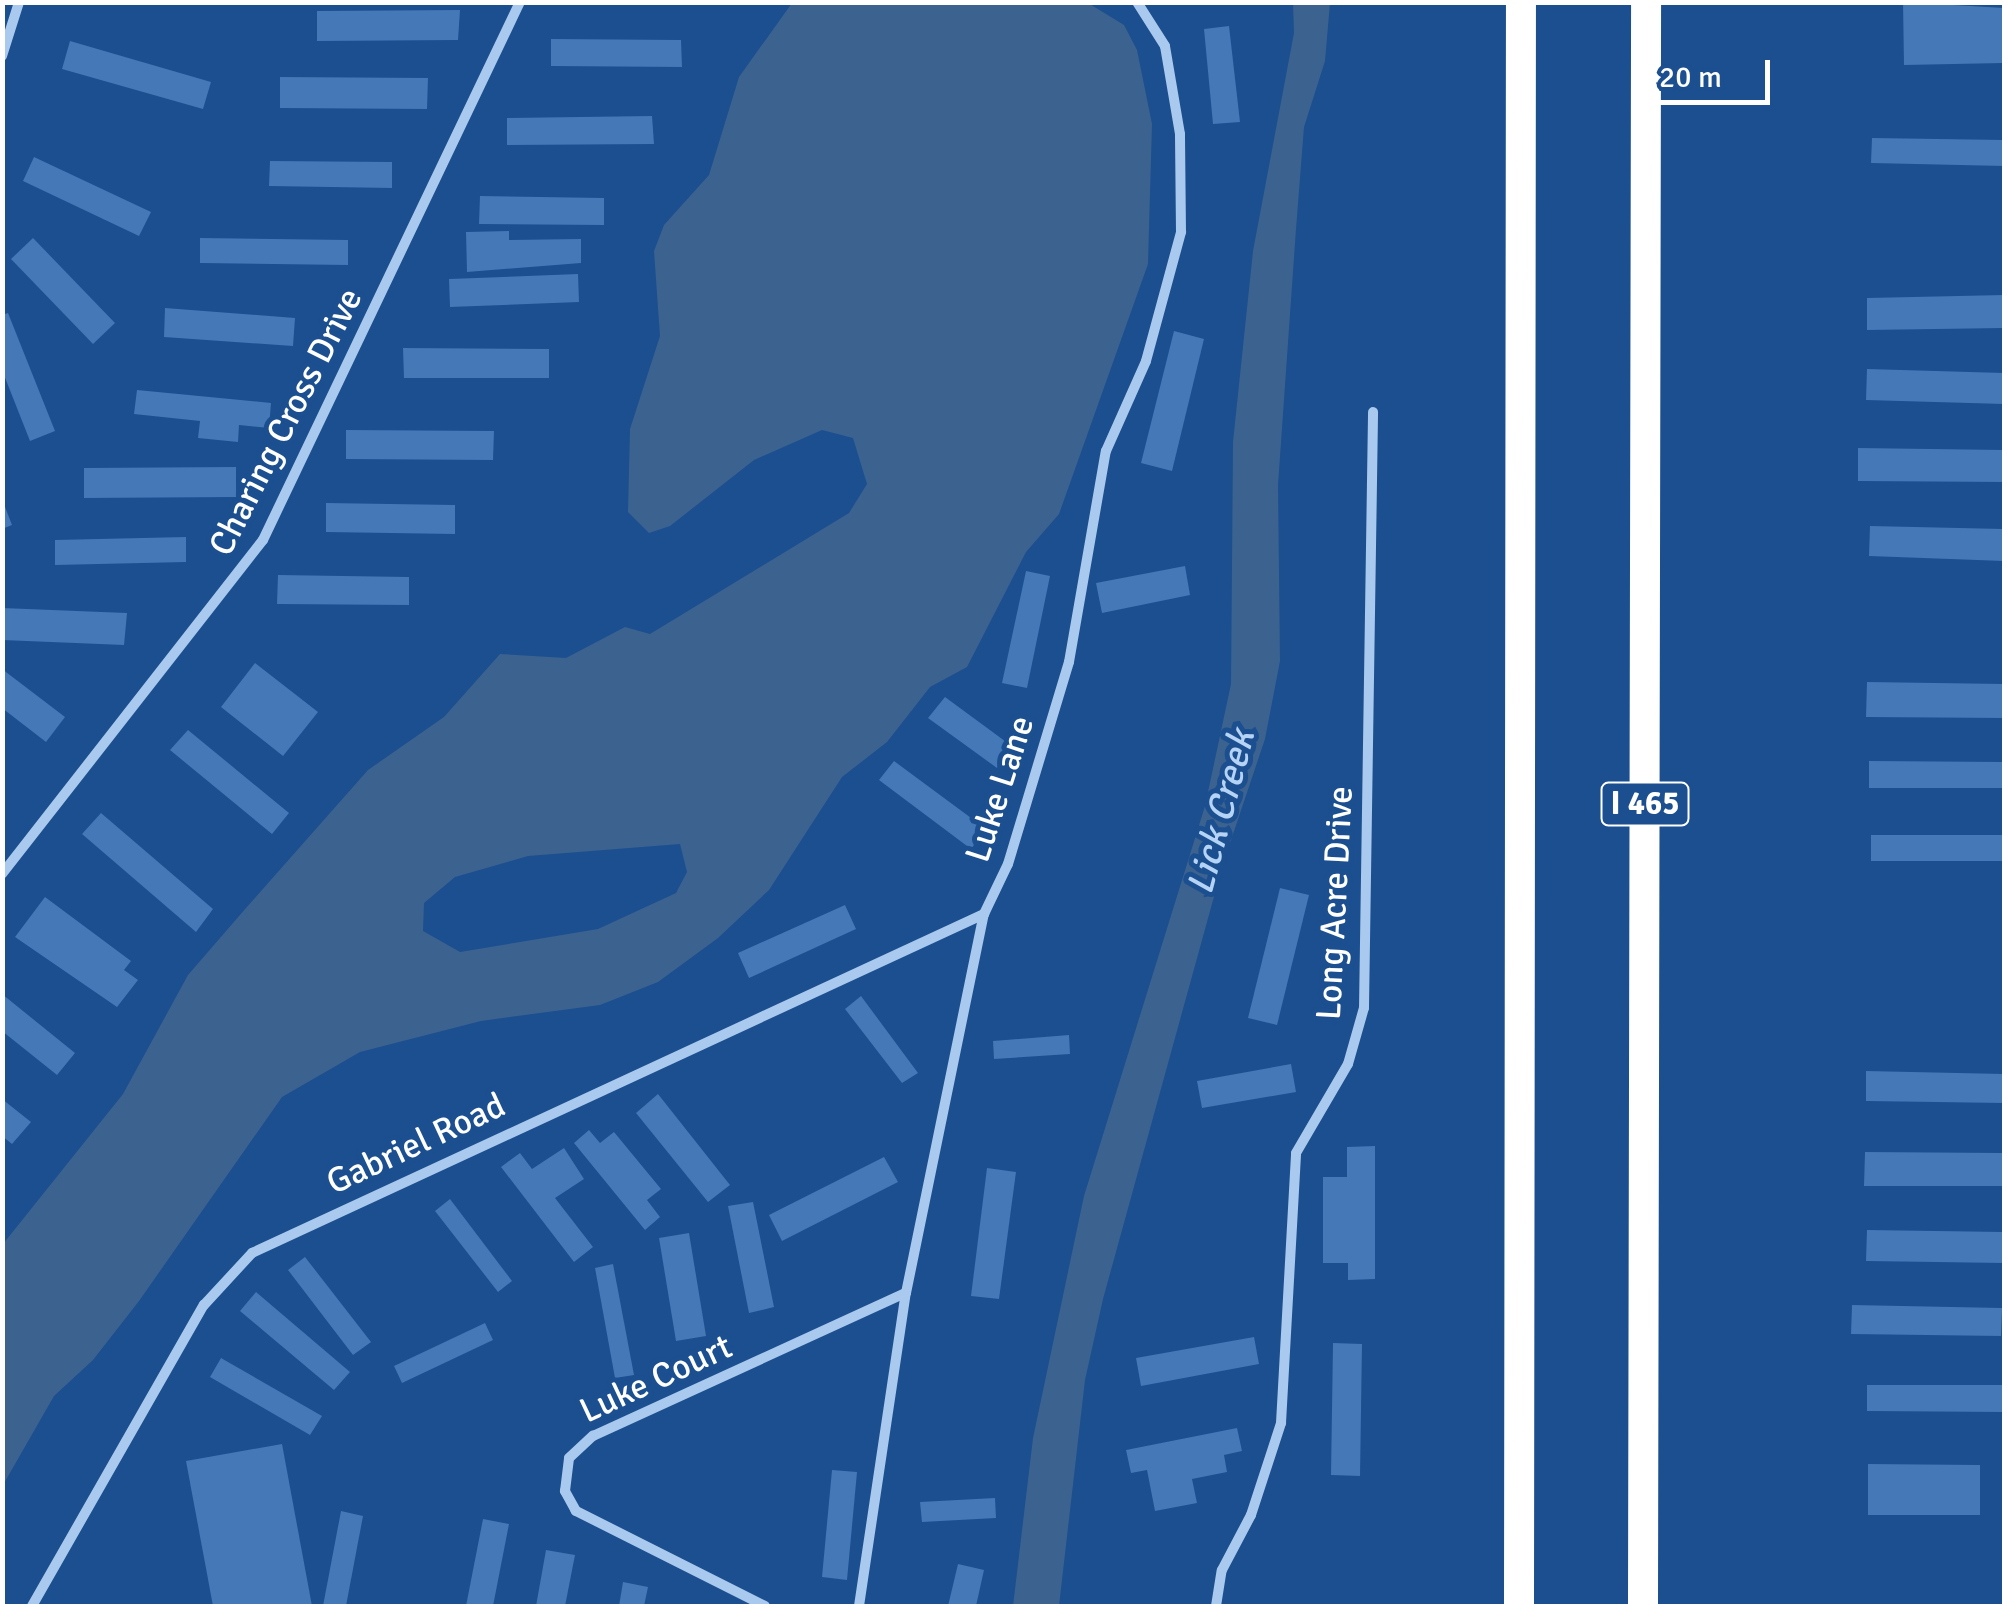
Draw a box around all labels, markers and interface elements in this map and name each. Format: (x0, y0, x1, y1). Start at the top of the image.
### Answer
scale bar (1647, 40, 1774, 102)
text: 20 m (1659, 59, 1722, 96)
street label: Charing Cross Drive (200, 281, 372, 563)
street label: Luke Lane (957, 711, 1043, 867)
water label: Lick Creek (1177, 725, 1265, 899)
road number: I 465 (1600, 777, 1690, 831)
street label: Long Acre Drive (1308, 785, 1362, 1021)
street label: Gabriel Road (320, 1084, 512, 1204)
street label: Luke Court (573, 1326, 739, 1432)

